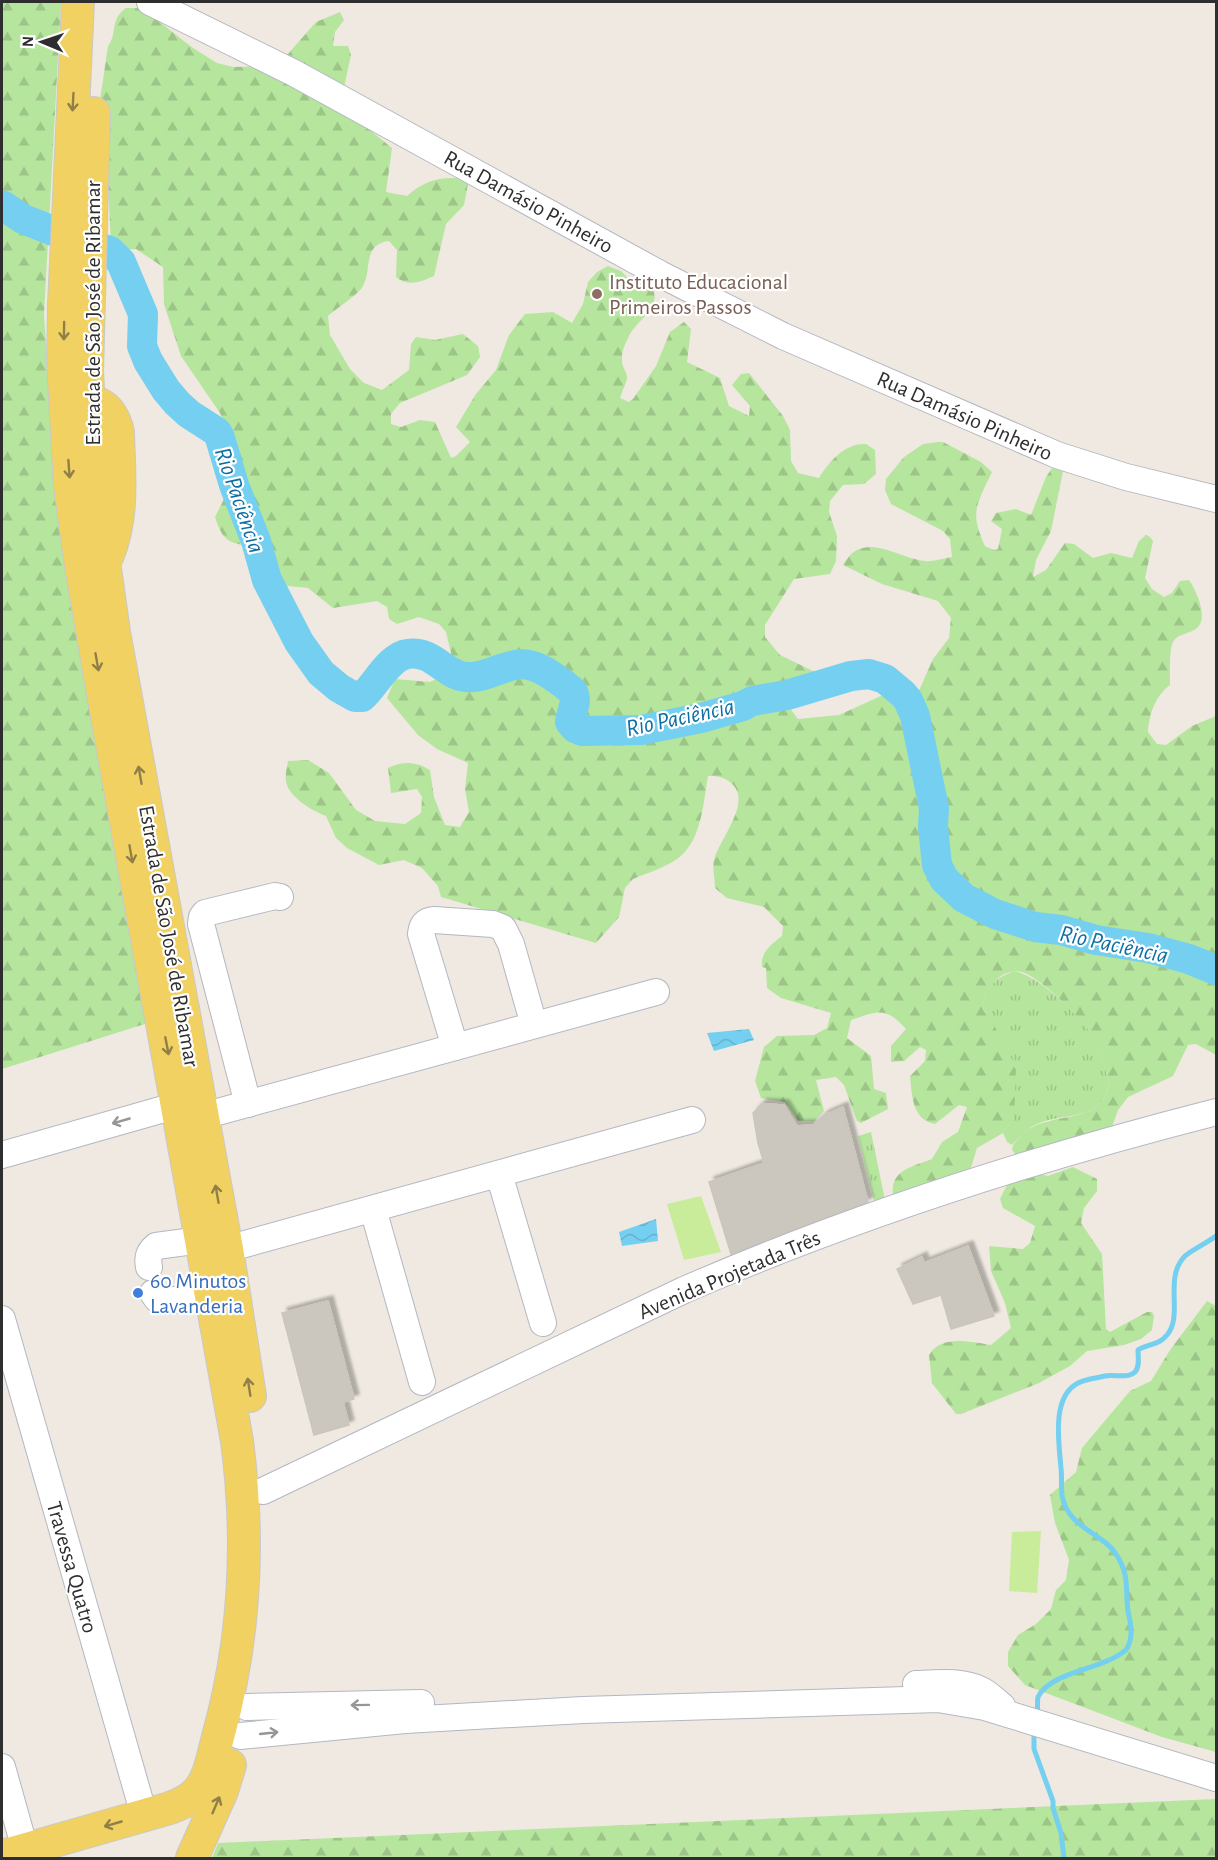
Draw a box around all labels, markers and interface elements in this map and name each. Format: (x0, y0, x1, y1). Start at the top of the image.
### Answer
north arrow (12, 12, 72, 72)
text: N (20, 36, 36, 47)
one-way arrow (67, 91, 78, 111)
street label: Rua Damásio Pinheiro (440, 146, 617, 257)
street label: Estrada de São José de Ribamar (82, 180, 104, 446)
place label: Instituto Educacional Primeiros Passos (609, 271, 788, 318)
marker: Instituto Educacional Primeiros Passos (590, 287, 604, 301)
one-way arrow (58, 320, 70, 340)
street label: Rua Damásio Pinheiro (874, 367, 1056, 465)
water label: Rio Paciência (210, 444, 268, 556)
one-way arrow (64, 459, 75, 479)
one-way arrow (92, 652, 103, 671)
water label: Rio Paciência (624, 695, 737, 741)
one-way arrow (135, 766, 146, 786)
street label: Estrada de São José de Ribamar (135, 804, 203, 1069)
one-way arrow (126, 844, 137, 863)
water label: Rio Paciência (1057, 922, 1170, 968)
one-way arrow (162, 1035, 173, 1055)
one-way arrow (112, 1116, 131, 1127)
one-way arrow (212, 1185, 223, 1205)
street label: Avenida Projetada Três (635, 1227, 824, 1323)
place label: 60 Minutos Lavanderia (150, 1270, 247, 1317)
marker: 60 Minutos Lavanderia (131, 1286, 145, 1300)
one-way arrow (243, 1377, 254, 1397)
street label: Travessa Quatro (43, 1499, 101, 1636)
one-way arrow (350, 1699, 370, 1710)
one-way arrow (259, 1727, 279, 1738)
one-way arrow (211, 1797, 222, 1815)
one-way arrow (104, 1819, 123, 1830)

